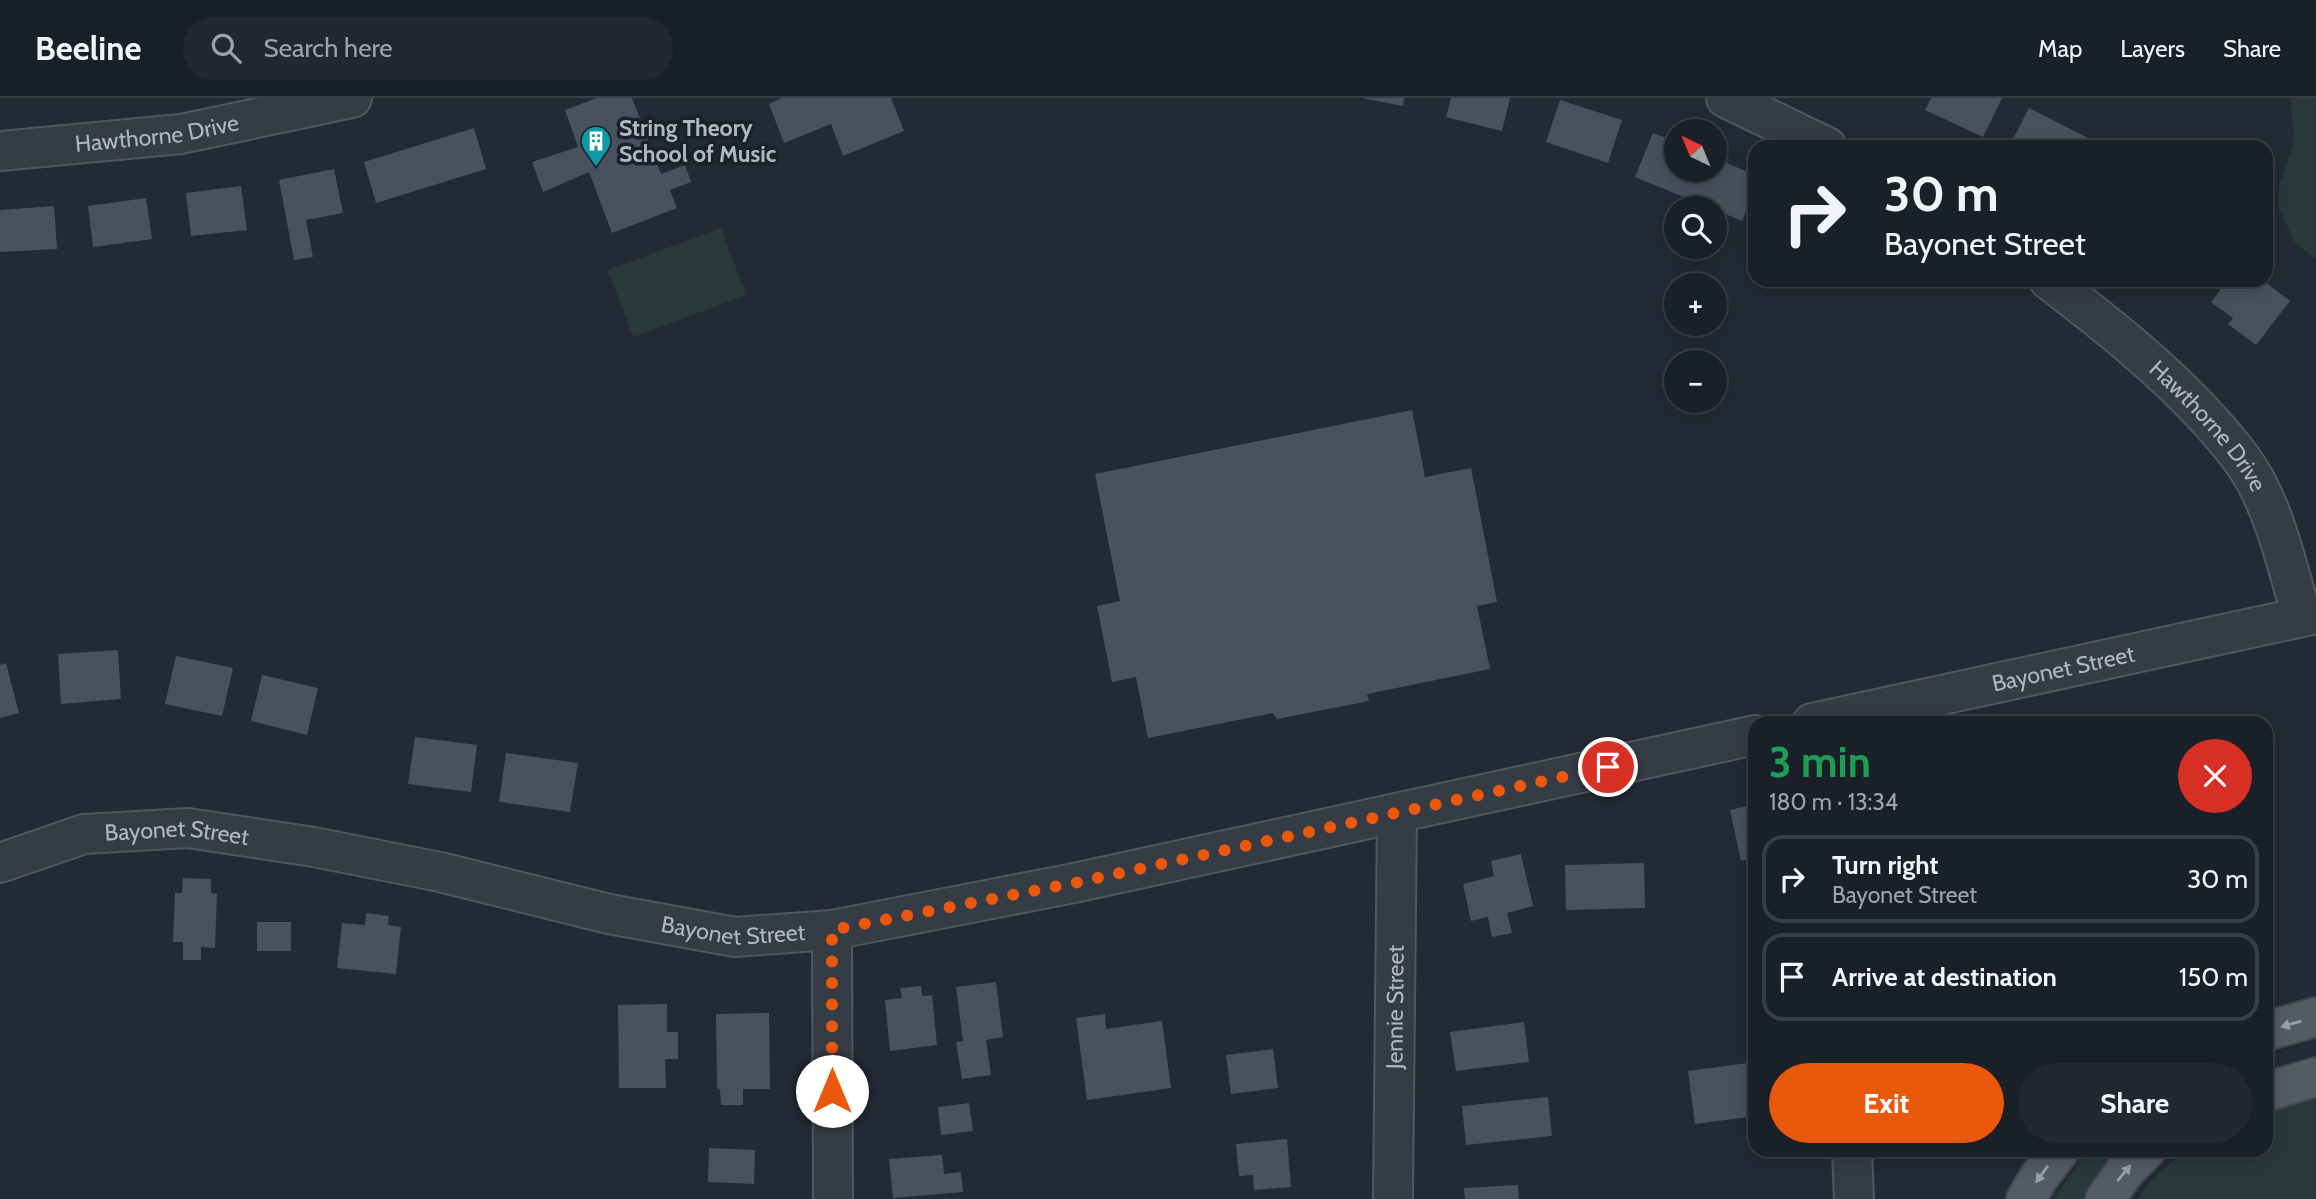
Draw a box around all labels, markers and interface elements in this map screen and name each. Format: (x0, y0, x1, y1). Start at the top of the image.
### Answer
search box (183, 17, 673, 80)
text: Beeline (35, 28, 141, 68)
icon: search (207, 29, 245, 67)
text: Search here (263, 32, 393, 64)
text: Map (2038, 34, 2082, 63)
text: Layers (2120, 34, 2185, 63)
text: Share (2223, 34, 2281, 63)
street label: Hawthorne Drive (74, 108, 242, 158)
place label: String Theory School of Music (619, 114, 776, 168)
north arrow (1664, 119, 1727, 182)
map controls (1664, 119, 1727, 413)
building icon: String Theory School of Music (579, 124, 613, 168)
text: 30 m (1884, 164, 1999, 223)
icon: right (1769, 168, 1860, 259)
button: search (1664, 196, 1727, 259)
text: Bayonet Street (1884, 224, 2086, 263)
button: + (1664, 273, 1727, 336)
button: − (1664, 350, 1727, 413)
street label: Hawthorne Drive (2144, 354, 2273, 496)
street label: Bayonet Street (1989, 640, 2137, 698)
text: 3 min (1769, 736, 1871, 788)
pin (1578, 737, 1638, 797)
button: close (2178, 739, 2252, 813)
icon: arrive (1589, 748, 1627, 786)
text: 180 m · 13:34 (1769, 788, 1898, 816)
street label: Bayonet Street (104, 814, 251, 851)
text: Turn right (1832, 849, 1938, 881)
icon: right (1773, 860, 1811, 898)
text: 30 m (2187, 863, 2248, 895)
text: Bayonet Street (1832, 881, 1977, 909)
street label: Bayonet Street (659, 910, 806, 951)
street label: Jennie Street (1380, 945, 1410, 1070)
icon: arrive (1773, 958, 1811, 996)
text: Arrive at destination (1832, 961, 2057, 993)
text: 150 m (2179, 961, 2248, 993)
one-way arrow (2280, 1019, 2301, 1029)
position arrow (795, 1054, 869, 1128)
button: Exit (1769, 1063, 2004, 1143)
button: Share (2018, 1063, 2252, 1143)
one-way arrow (2116, 1164, 2132, 1182)
one-way arrow (2035, 1165, 2049, 1183)

